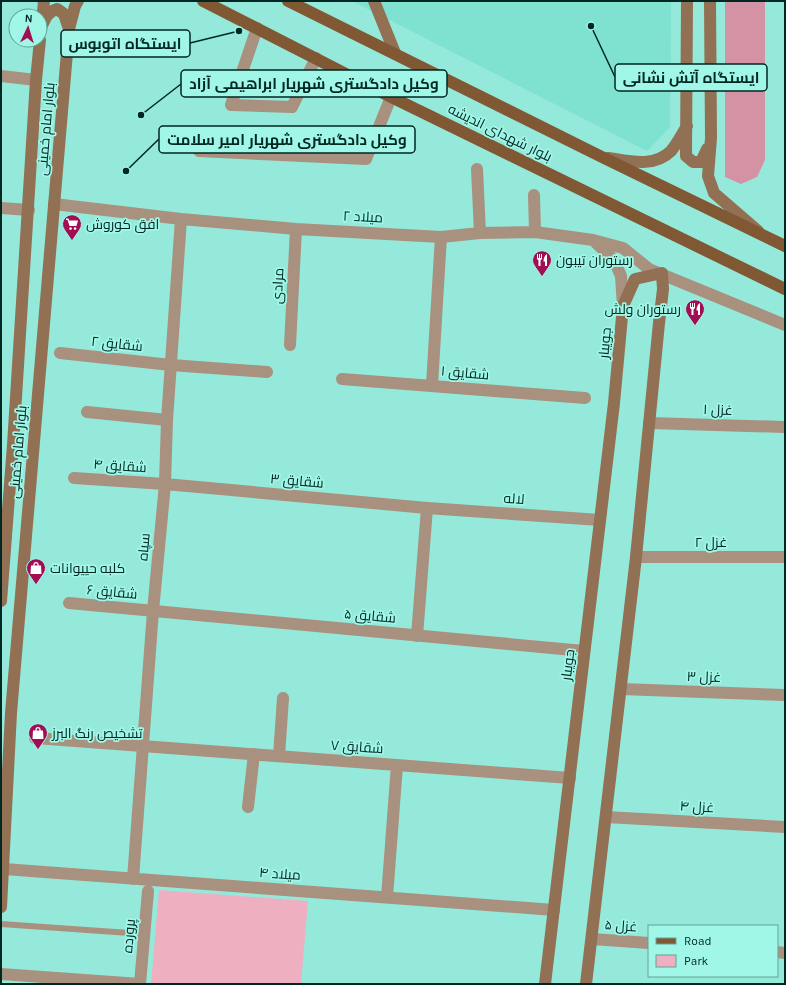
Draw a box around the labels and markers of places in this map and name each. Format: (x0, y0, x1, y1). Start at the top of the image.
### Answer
callout: ایستگاه اتوبوس (61, 30, 190, 57)
callout: ایستگاه آتش نشانی (615, 64, 767, 91)
callout: وکیل دادگستری شهریار ابراهیمی آزاد (181, 70, 447, 97)
callout: وکیل دادگستری شهریار امیر سلامت (159, 126, 415, 153)
supermarket icon: افق کوروش (61, 213, 83, 241)
place label: افق کوروش (86, 216, 159, 233)
restaurant icon: رستوران تیبون (531, 249, 553, 277)
place label: رستوران تیبون (556, 252, 633, 269)
restaurant icon: رستوران ولش (684, 298, 706, 326)
place label: رستوران ولش (604, 301, 681, 318)
shop icon: کلبه حییوانات (25, 557, 47, 585)
place label: کلبه حییوانات (50, 560, 125, 577)
shop icon: تشخیص رنگ البرز (27, 722, 49, 750)
place label: تشخیص رنگ البرز (51, 725, 143, 742)

